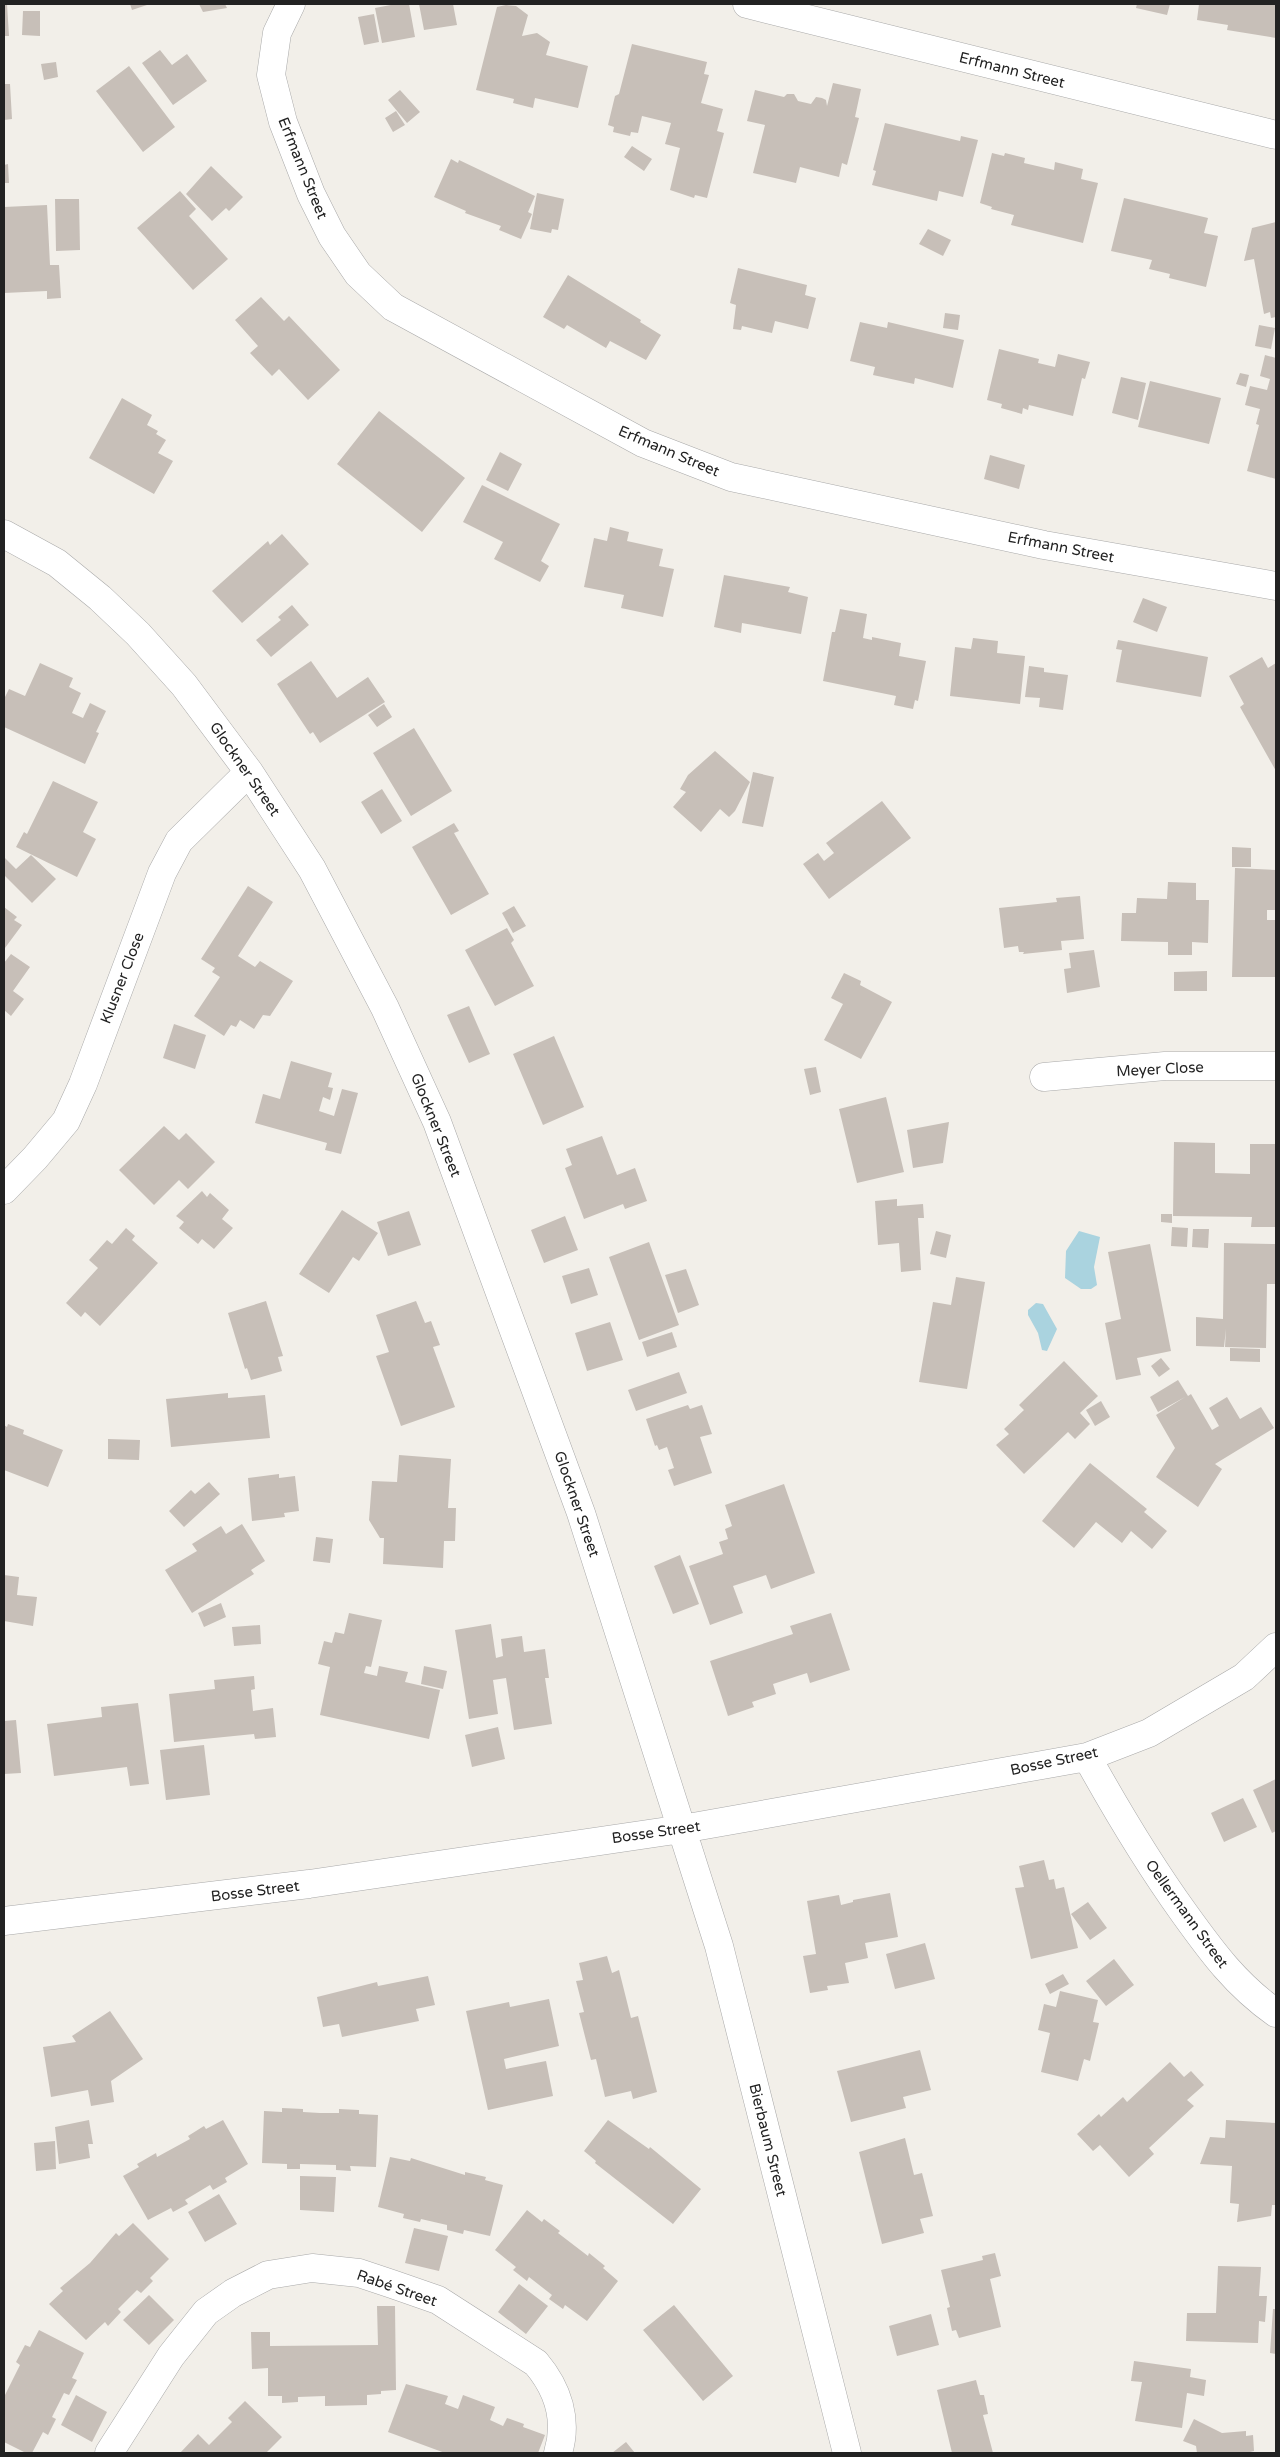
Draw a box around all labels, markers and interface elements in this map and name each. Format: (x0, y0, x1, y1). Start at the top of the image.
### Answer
street label: Erfmann Street (957, 48, 1067, 92)
street label: Erfmann Street (274, 114, 332, 222)
street label: Erfmann Street (616, 422, 723, 481)
street label: Erfmann Street (1006, 528, 1116, 566)
street label: Glockner Street (206, 719, 284, 820)
street label: Klusner Close (96, 930, 148, 1026)
street label: Meyer Close (1116, 1058, 1204, 1080)
street label: Glockner Street (407, 1070, 465, 1180)
street label: Glockner Street (550, 1449, 604, 1559)
street label: Bosse Street (1009, 1743, 1100, 1779)
street label: Bosse Street (611, 1817, 702, 1847)
street label: Oellermann Street (1142, 1856, 1232, 1972)
street label: Bosse Street (210, 1877, 301, 1905)
street label: Bierbaum Street (745, 2082, 791, 2199)
street label: Rabé Street (354, 2266, 440, 2310)

